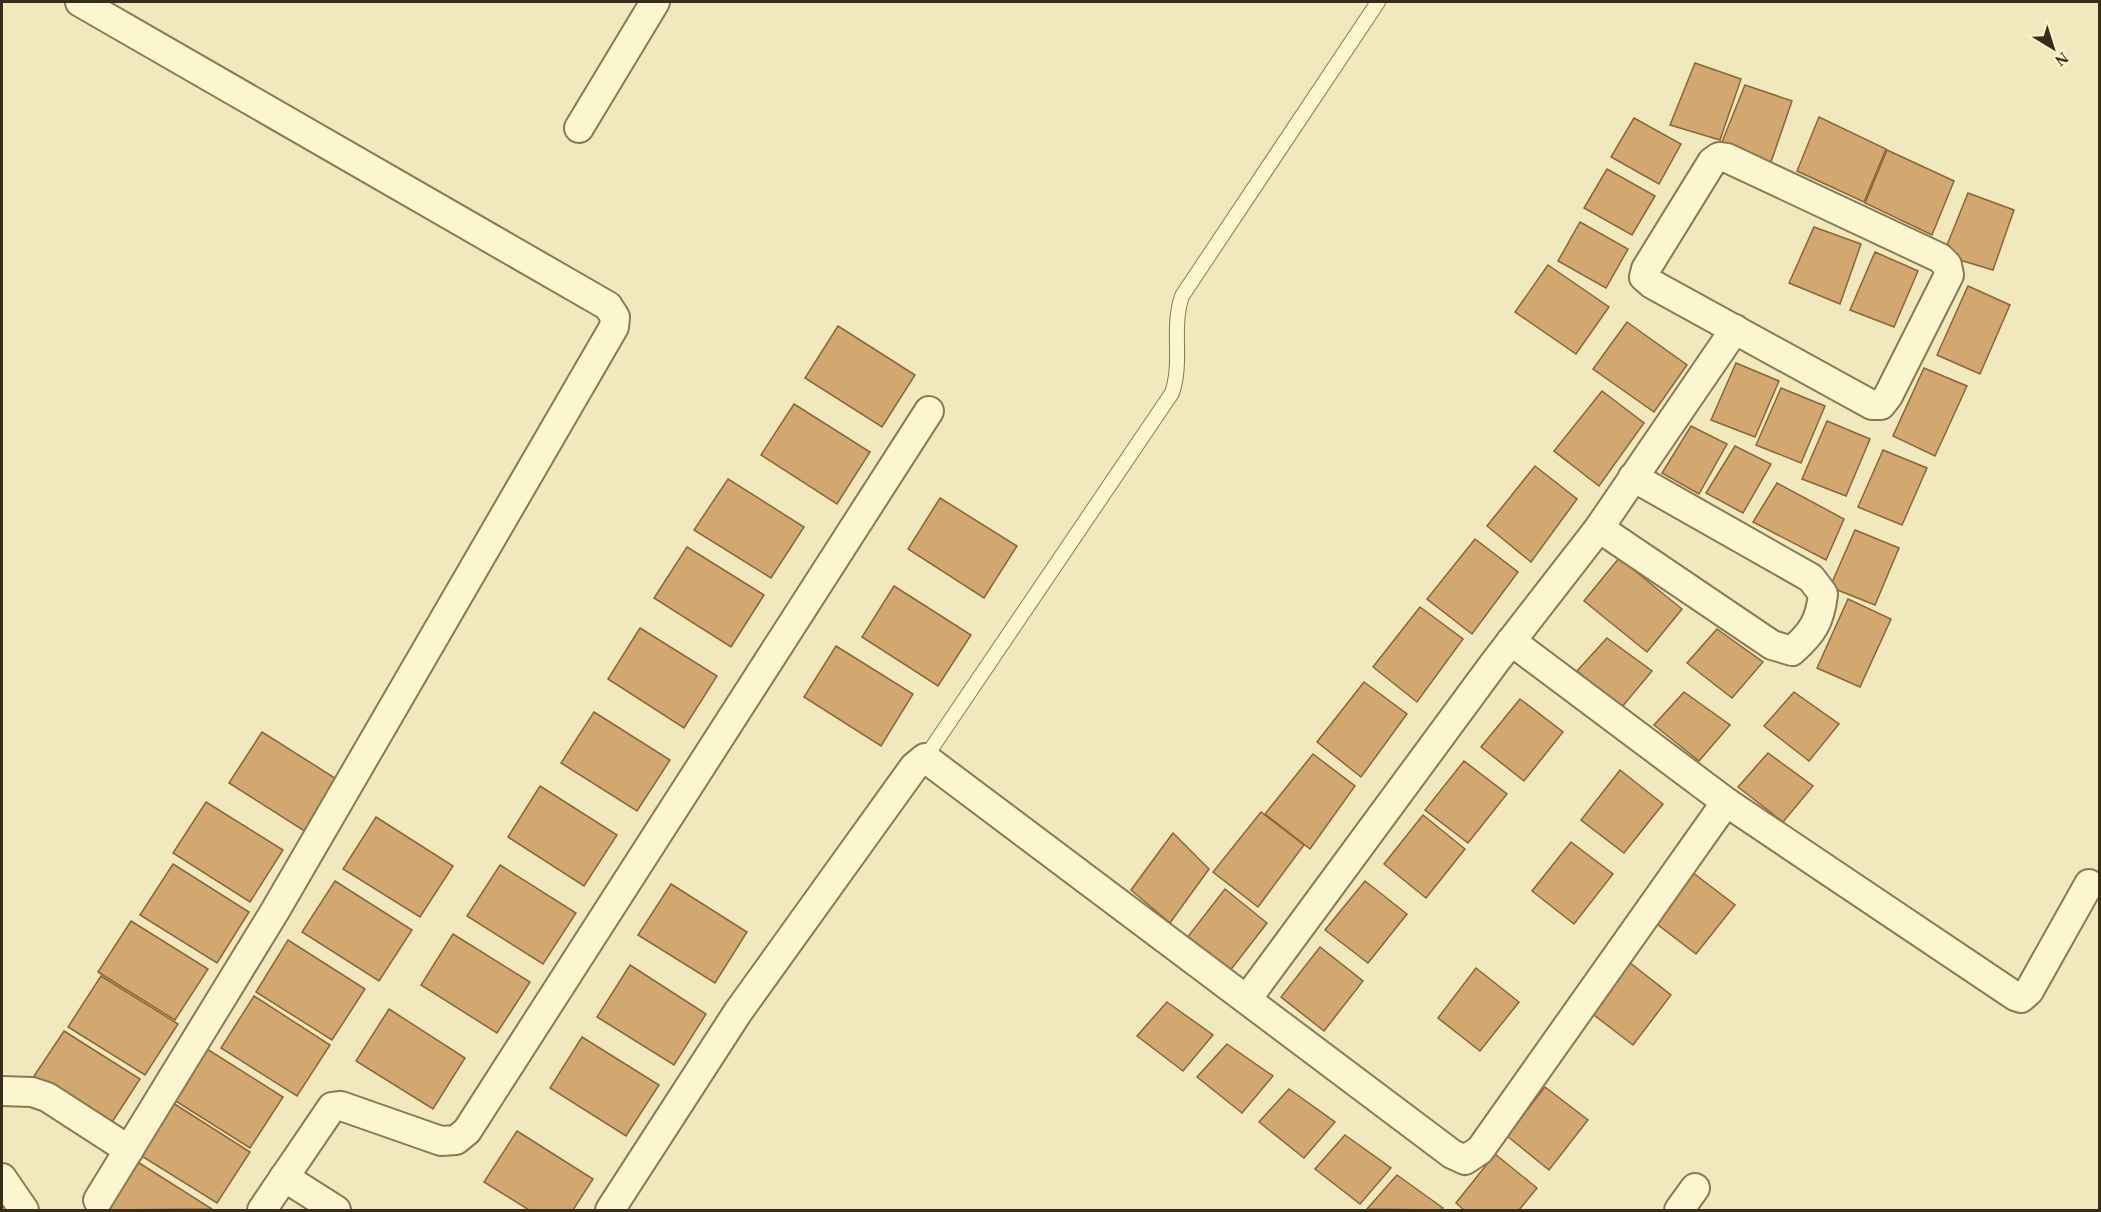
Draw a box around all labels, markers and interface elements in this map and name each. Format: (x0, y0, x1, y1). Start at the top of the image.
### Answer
north arrow (2023, 18, 2083, 78)
text: N (2052, 49, 2072, 70)

